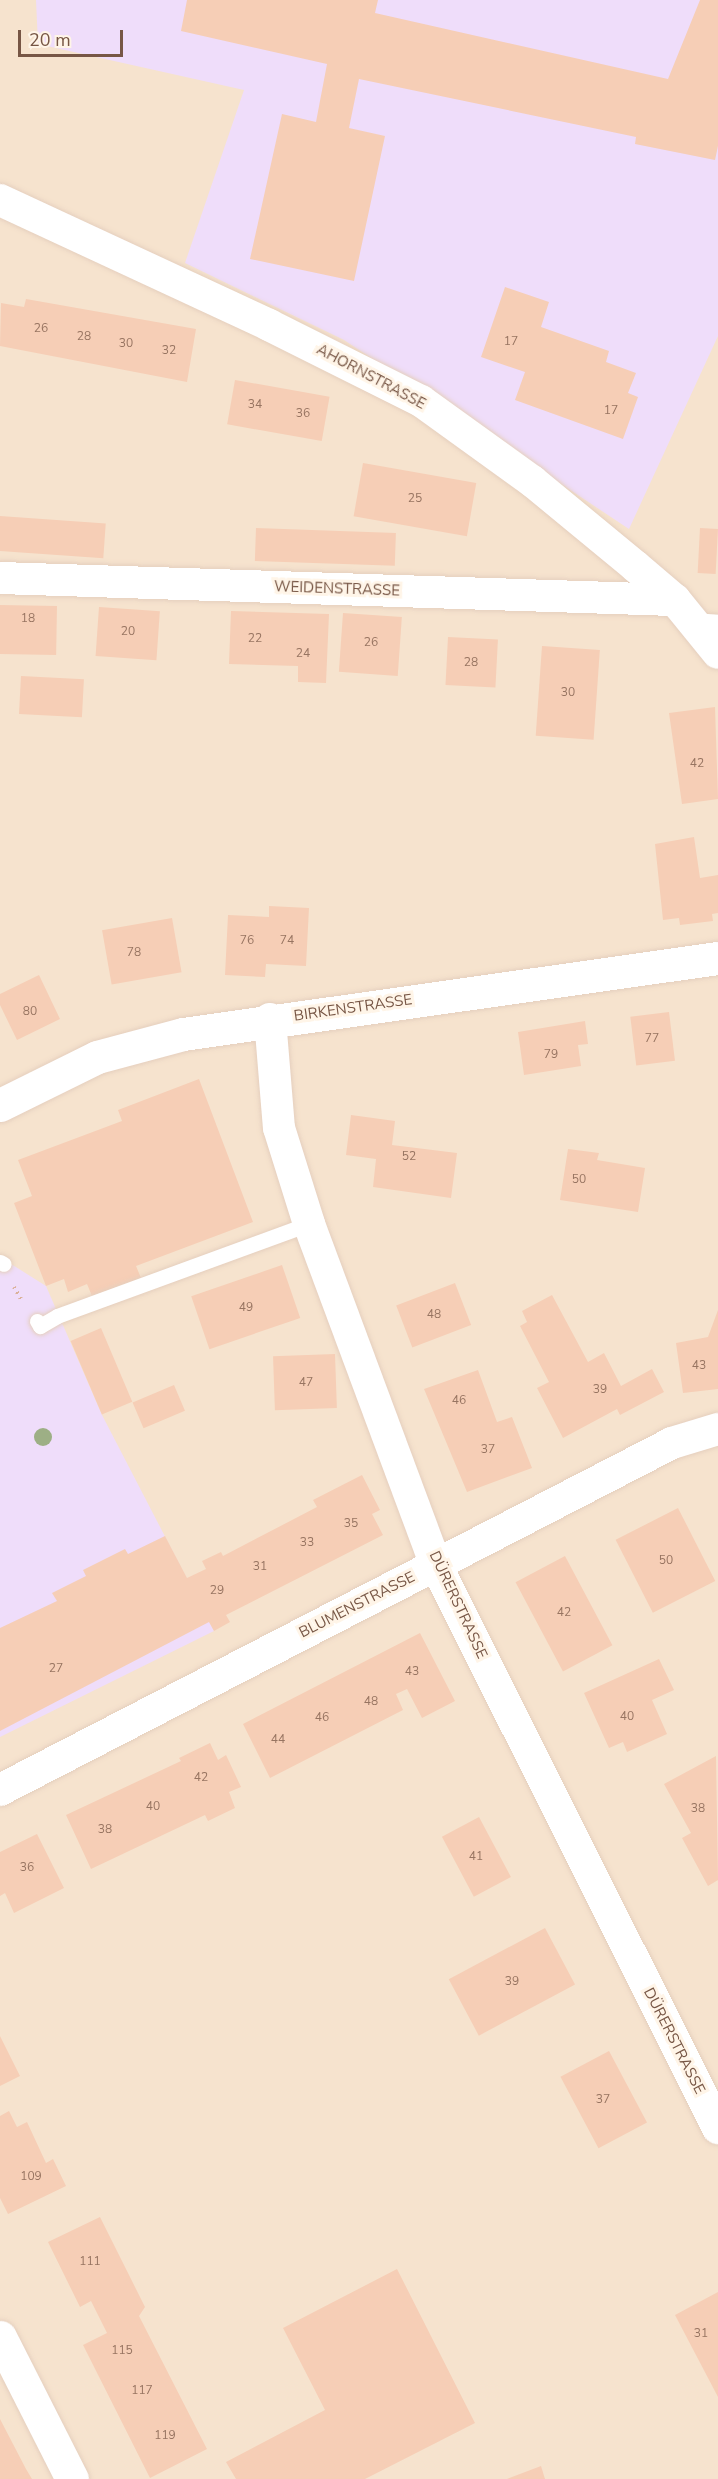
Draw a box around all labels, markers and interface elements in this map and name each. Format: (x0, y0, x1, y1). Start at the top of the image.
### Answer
scale bar (21, 18, 126, 56)
text: 20 m (29, 28, 71, 52)
house number: 26 (34, 322, 48, 336)
house number: 28 (77, 330, 91, 344)
house number: 17 (504, 335, 518, 349)
house number: 30 (119, 337, 133, 351)
street label: AHORNSTRASSE (313, 341, 429, 413)
house number: 32 (162, 344, 176, 358)
house number: 34 (248, 398, 262, 412)
house number: 17 (604, 404, 618, 418)
house number: 36 (296, 407, 310, 421)
house number: 25 (408, 492, 422, 506)
street label: WEIDENSTRASSE (274, 578, 400, 600)
house number: 18 (21, 612, 35, 626)
house number: 20 (121, 625, 135, 639)
house number: 22 (248, 632, 262, 646)
house number: 26 (364, 636, 378, 650)
house number: 24 (296, 647, 310, 661)
house number: 28 (464, 656, 478, 670)
house number: 30 (561, 686, 575, 700)
house number: 42 (690, 757, 704, 771)
house number: 76 (240, 934, 254, 948)
house number: 74 (280, 934, 294, 948)
house number: 78 (127, 946, 141, 960)
street label: BIRKENSTRASSE (293, 991, 413, 1025)
house number: 80 (23, 1005, 37, 1019)
house number: 77 (645, 1032, 659, 1046)
house number: 79 (544, 1048, 558, 1062)
house number: 52 (402, 1150, 416, 1164)
house number: 50 (572, 1173, 586, 1187)
house number: 49 (239, 1301, 253, 1315)
house number: 48 (427, 1308, 441, 1322)
house number: 43 (692, 1359, 706, 1373)
house number: 47 (299, 1376, 313, 1390)
house number: 39 (593, 1383, 607, 1397)
house number: 46 (452, 1394, 466, 1408)
house number: 37 (481, 1443, 495, 1457)
house number: 35 (344, 1517, 358, 1531)
house number: 33 (300, 1536, 314, 1550)
street label: DÜRERSTRASSE (425, 1548, 491, 1662)
house number: 50 (659, 1554, 673, 1568)
house number: 31 (253, 1560, 267, 1574)
street label: BLUMENSTRASSE (296, 1568, 418, 1642)
house number: 29 (210, 1584, 224, 1598)
house number: 42 (557, 1606, 571, 1620)
house number: 27 (49, 1662, 63, 1676)
house number: 43 (405, 1665, 419, 1679)
house number: 48 (364, 1695, 378, 1709)
house number: 40 (620, 1710, 634, 1724)
house number: 46 (315, 1711, 329, 1725)
house number: 44 (271, 1733, 285, 1747)
house number: 42 (194, 1771, 208, 1785)
house number: 40 (146, 1800, 160, 1814)
house number: 38 (691, 1802, 705, 1816)
house number: 38 (98, 1823, 112, 1837)
house number: 41 (469, 1850, 483, 1864)
house number: 36 (20, 1861, 34, 1875)
house number: 39 (505, 1975, 519, 1989)
street label: DÜRERSTRASSE (639, 1985, 709, 2097)
house number: 37 (596, 2093, 610, 2107)
house number: 109 (20, 2170, 42, 2184)
house number: 111 (79, 2255, 101, 2269)
house number: 31 (694, 2327, 708, 2341)
house number: 115 (111, 2344, 133, 2358)
house number: 117 (131, 2384, 153, 2398)
house number: 119 (154, 2429, 176, 2443)

